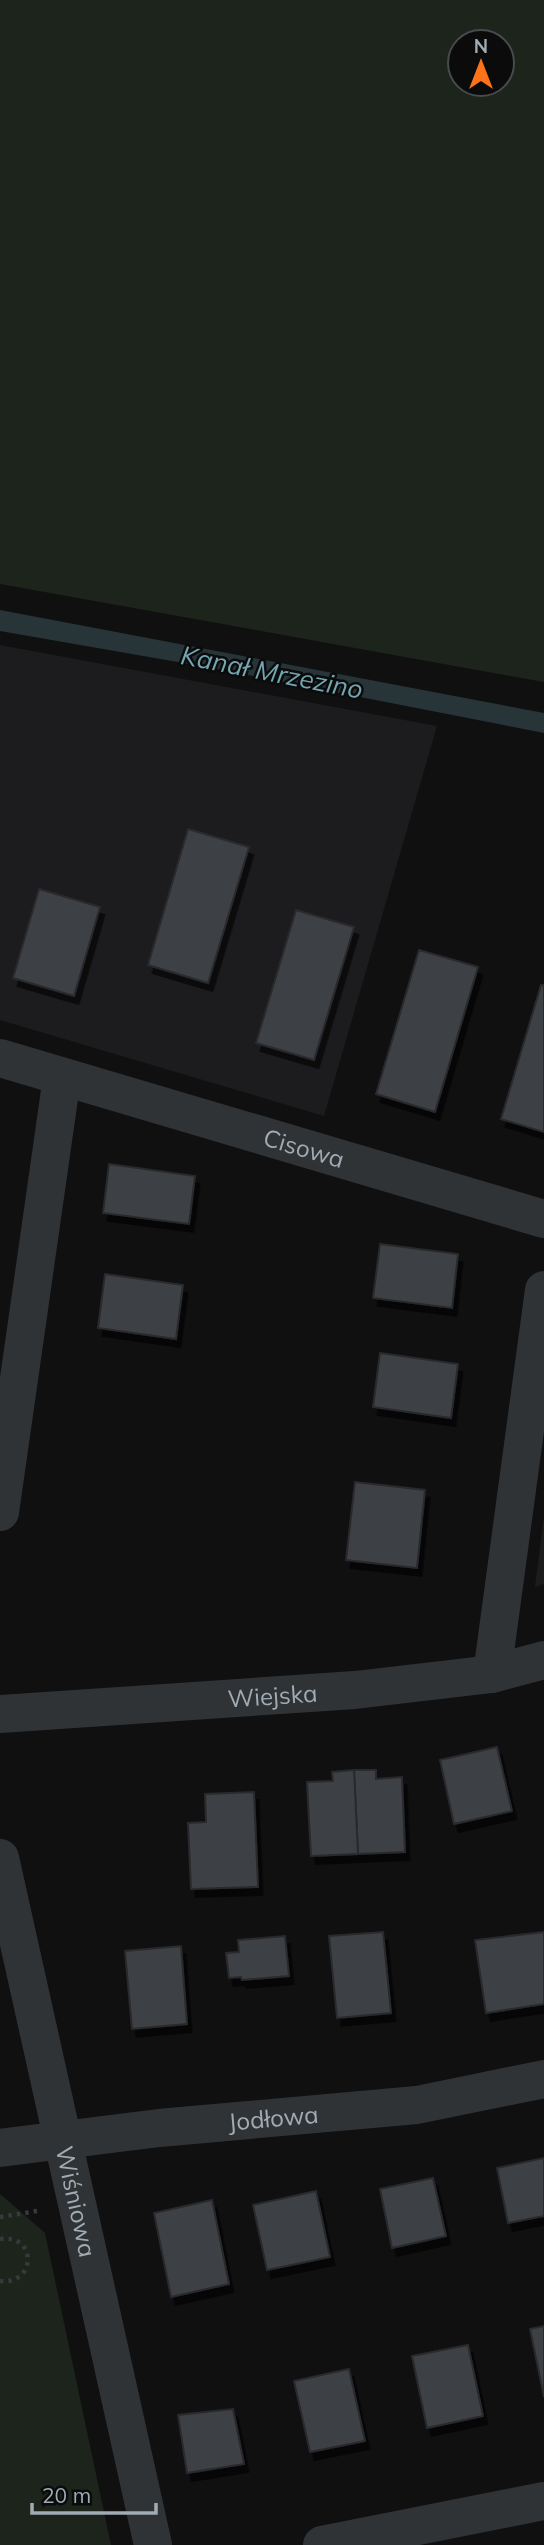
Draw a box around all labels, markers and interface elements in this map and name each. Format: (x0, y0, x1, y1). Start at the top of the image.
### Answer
north arrow (446, 28, 516, 98)
text: N (474, 34, 488, 58)
water label: Kanał Mrzezino (178, 638, 366, 706)
street label: Cisowa (260, 1122, 348, 1174)
street label: Wiejska (227, 1678, 318, 1714)
street label: Jodłowa (227, 2099, 320, 2137)
street label: Wiśniowa (50, 2143, 103, 2260)
scale bar (32, 2472, 156, 2516)
text: 20 m (42, 2482, 91, 2508)

